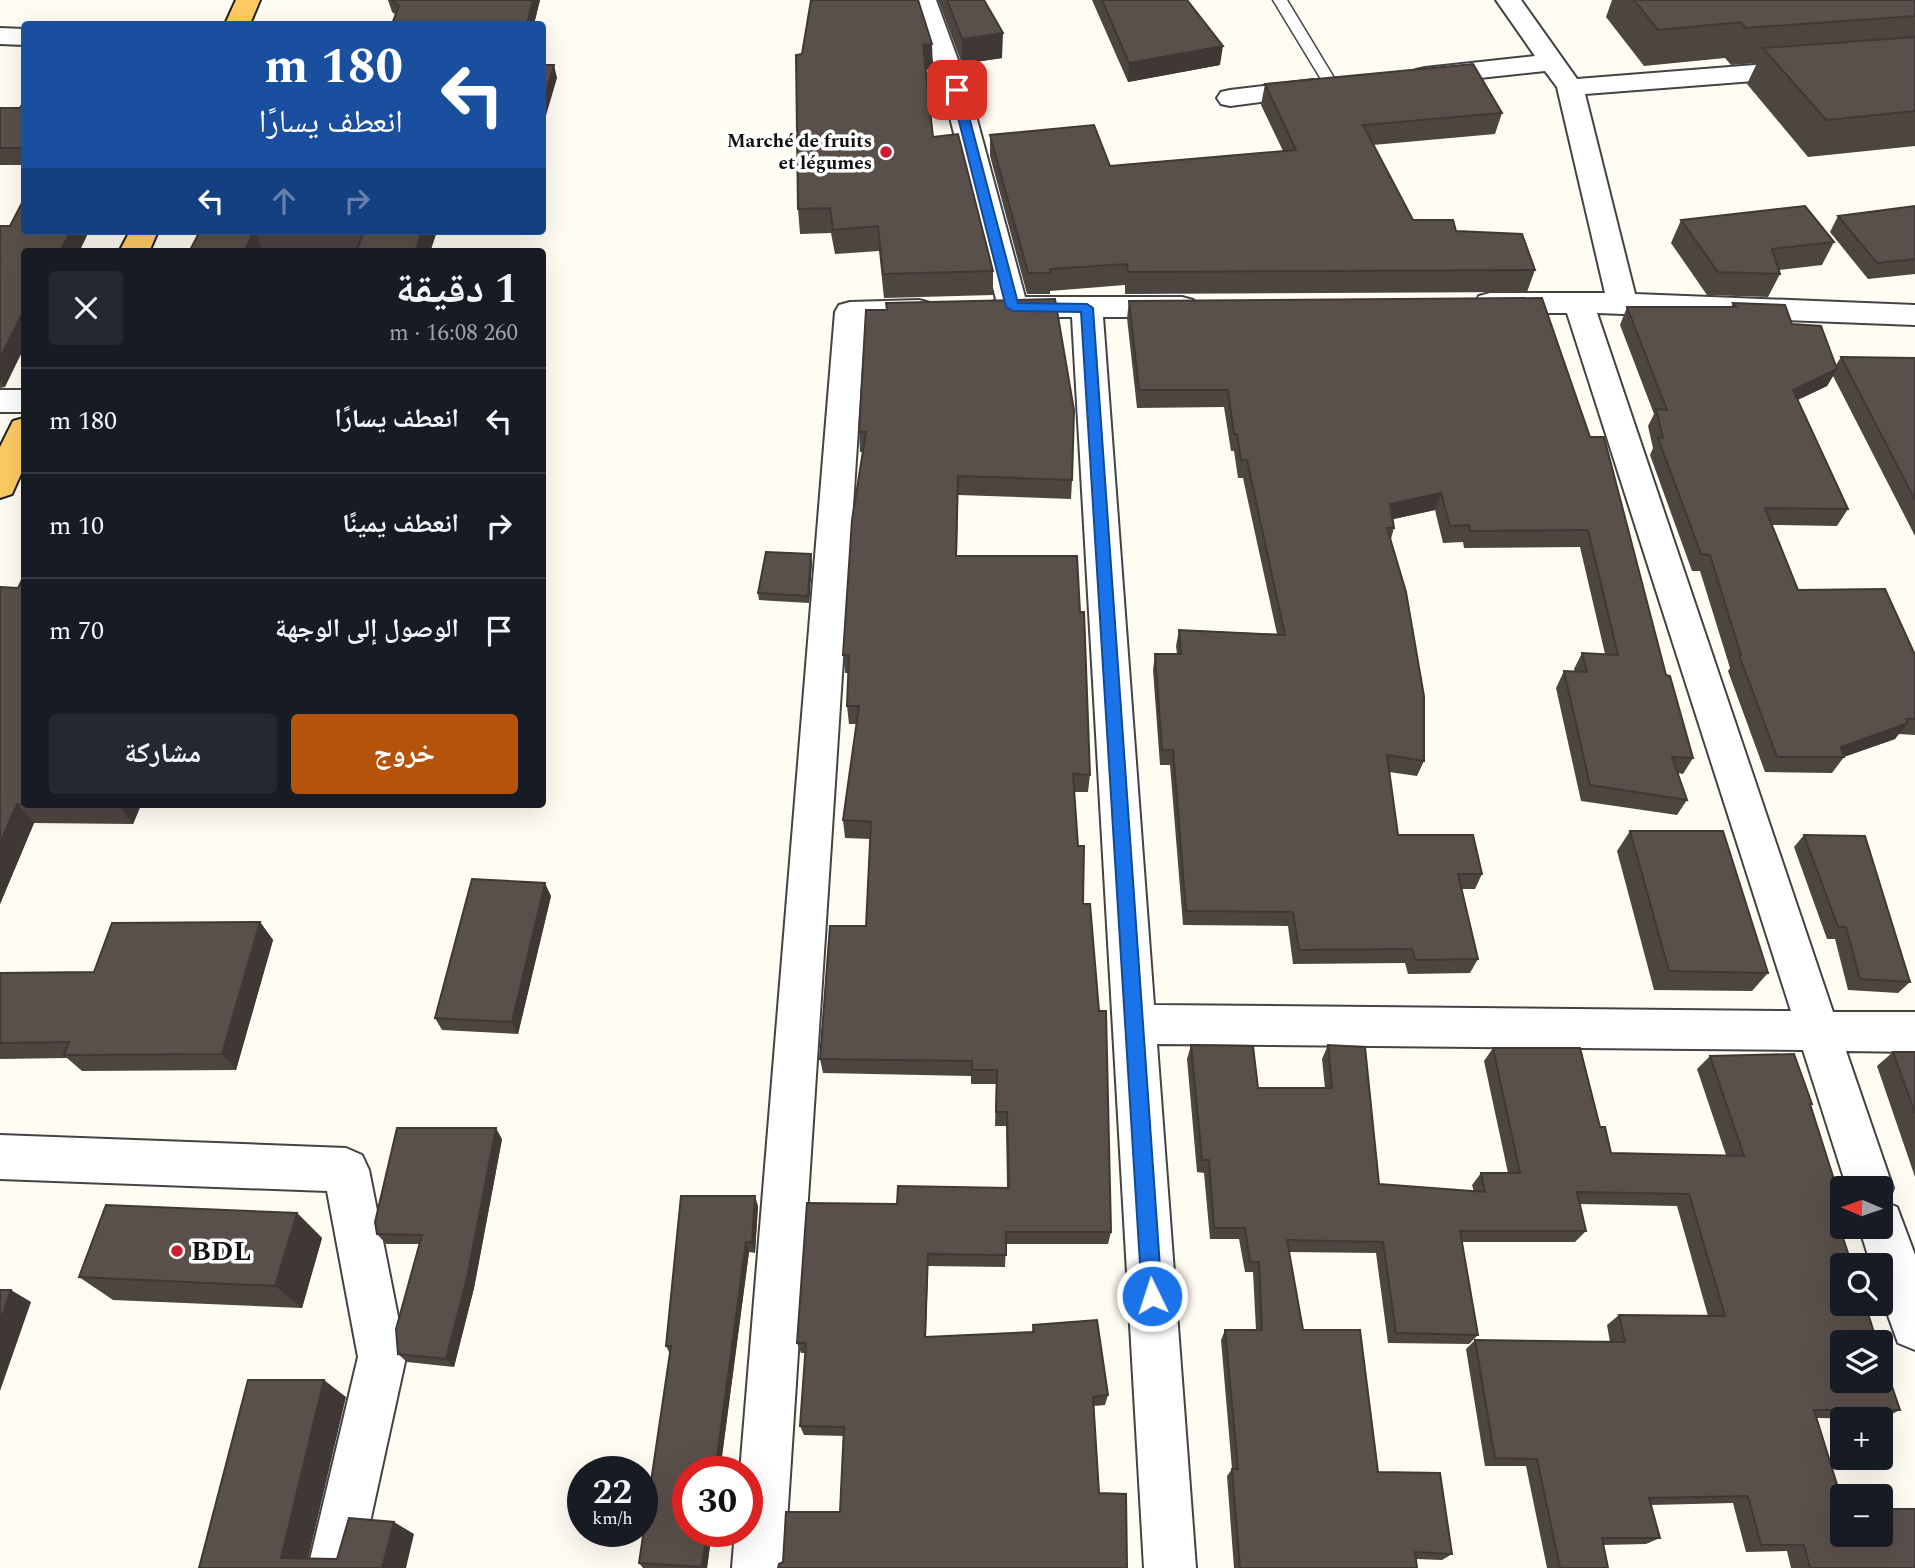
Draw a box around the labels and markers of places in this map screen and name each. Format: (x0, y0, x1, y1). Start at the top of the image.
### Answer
pin (927, 60, 987, 120)
place label: Marché de fruits et légumes (727, 127, 872, 178)
marker: Marché de fruits et légumes (878, 144, 894, 160)
place label: BDL (191, 1230, 251, 1273)
marker: BDL (169, 1243, 185, 1259)

